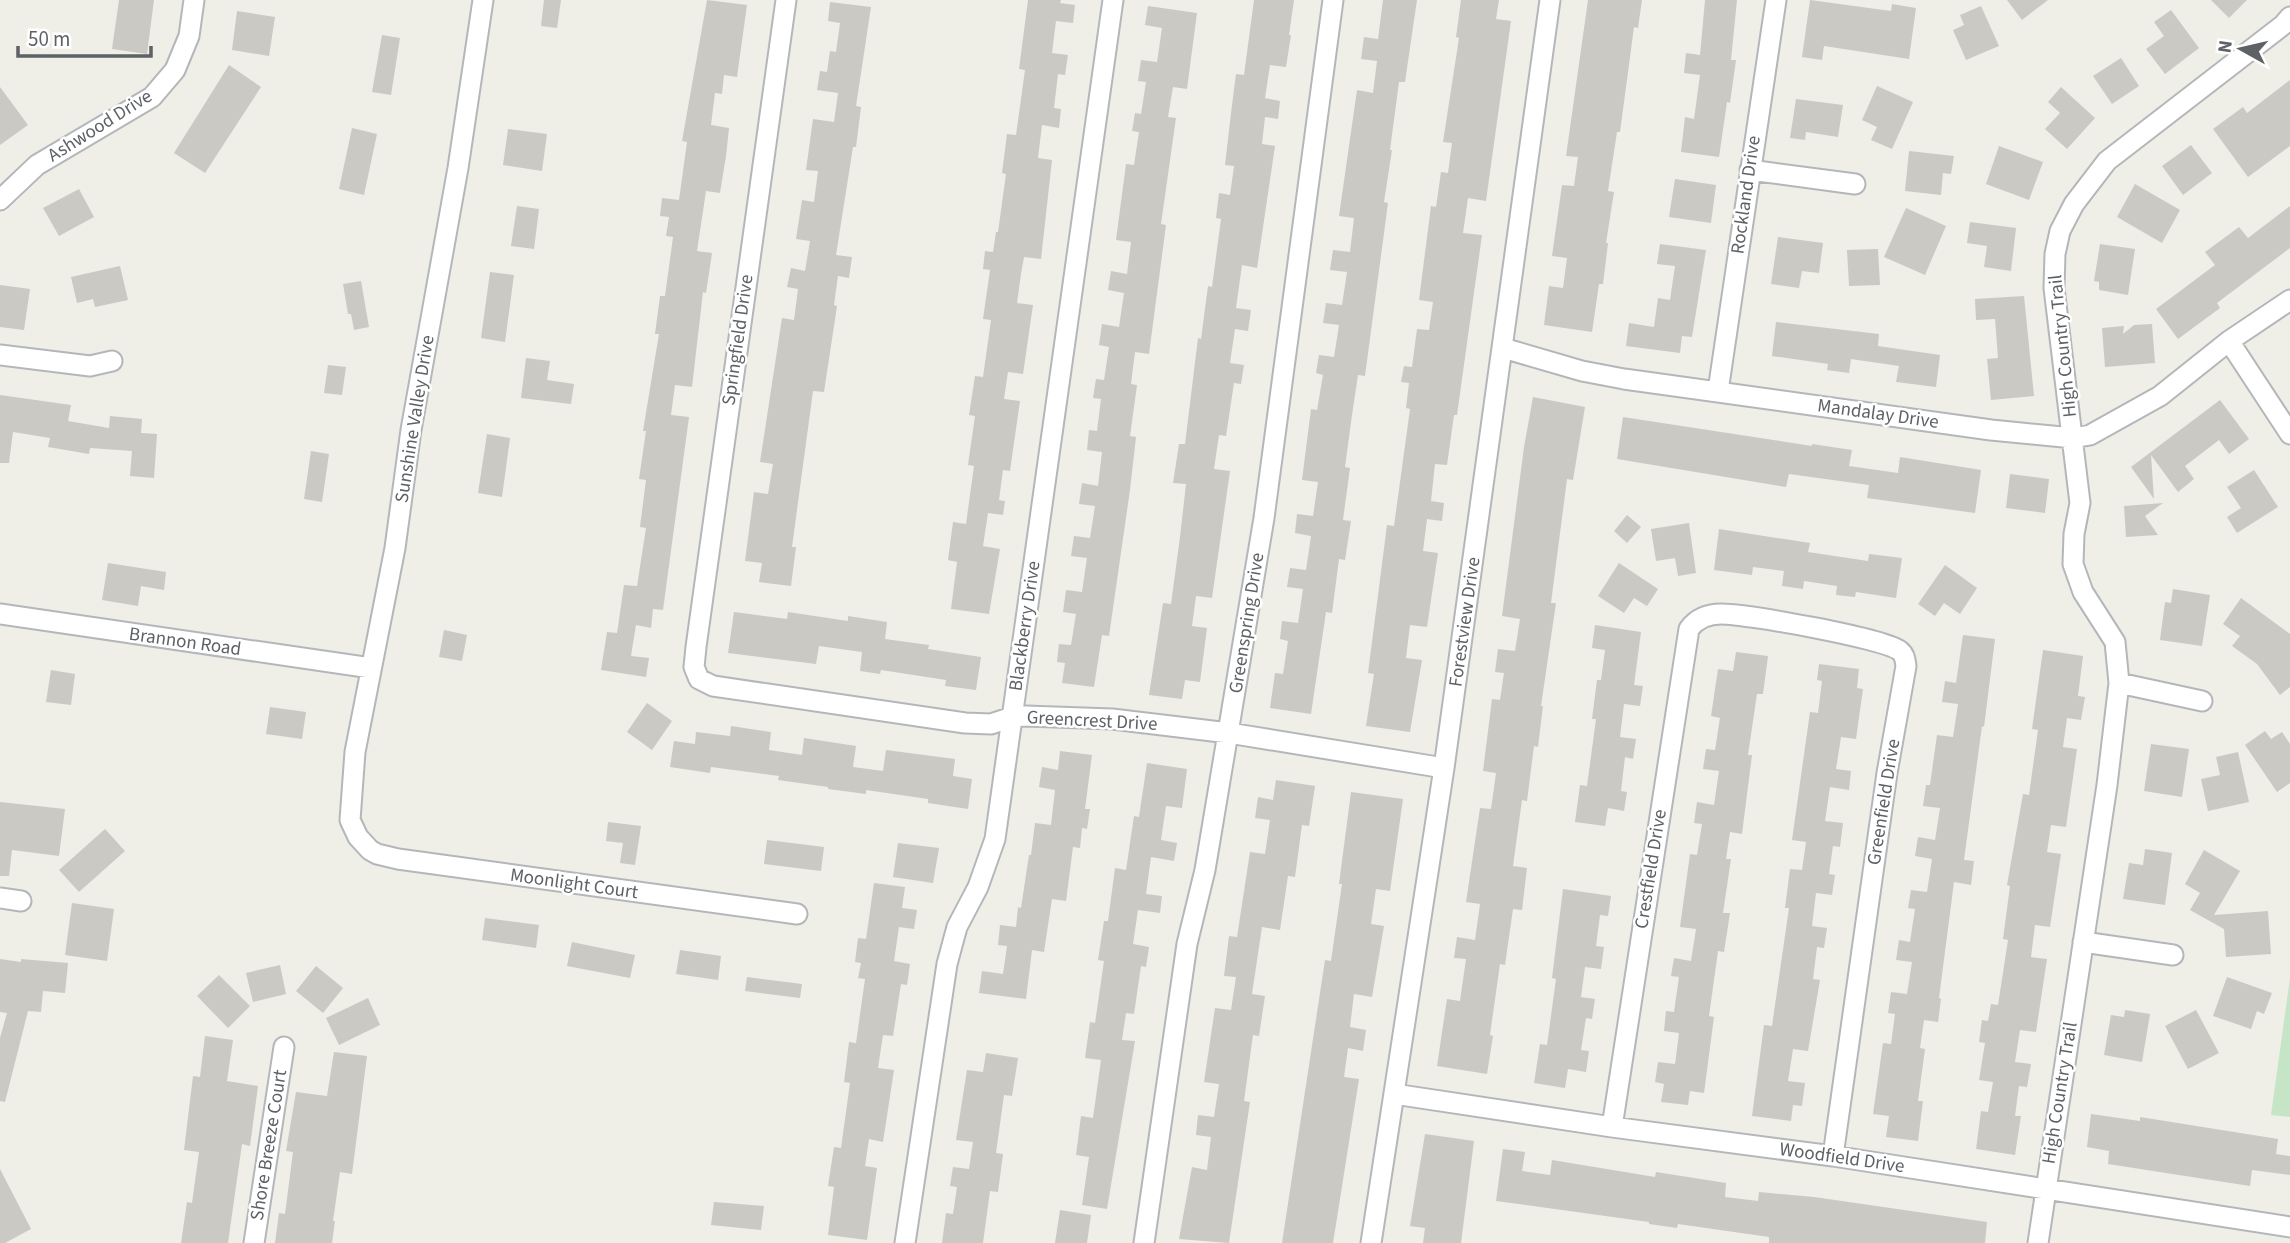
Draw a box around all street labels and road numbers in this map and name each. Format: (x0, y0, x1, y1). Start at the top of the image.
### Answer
street label: Ashwood Drive (42, 83, 158, 169)
street label: Rockland Drive (1724, 134, 1768, 256)
street label: Springfield Drive (715, 273, 761, 407)
street label: High Country Trail (2042, 273, 2084, 419)
street label: Sunshine Valley Drive (388, 333, 442, 505)
street label: Mandalay Drive (1816, 392, 1940, 436)
street label: Greenspring Drive (1223, 551, 1271, 695)
street label: Forestview Drive (1443, 555, 1487, 689)
street label: Blackberry Drive (1003, 559, 1047, 693)
street label: Brannon Road (127, 621, 243, 663)
street label: Greencrest Drive (1026, 704, 1158, 738)
street label: Greenfield Drive (1861, 737, 1907, 867)
street label: Crestfield Drive (1628, 807, 1674, 931)
street label: Moonlight Court (508, 862, 640, 906)
street label: High Country Trail (2035, 1020, 2085, 1166)
street label: Shore Breeze Court (244, 1067, 294, 1222)
street label: Woodfield Drive (1778, 1136, 1906, 1180)

